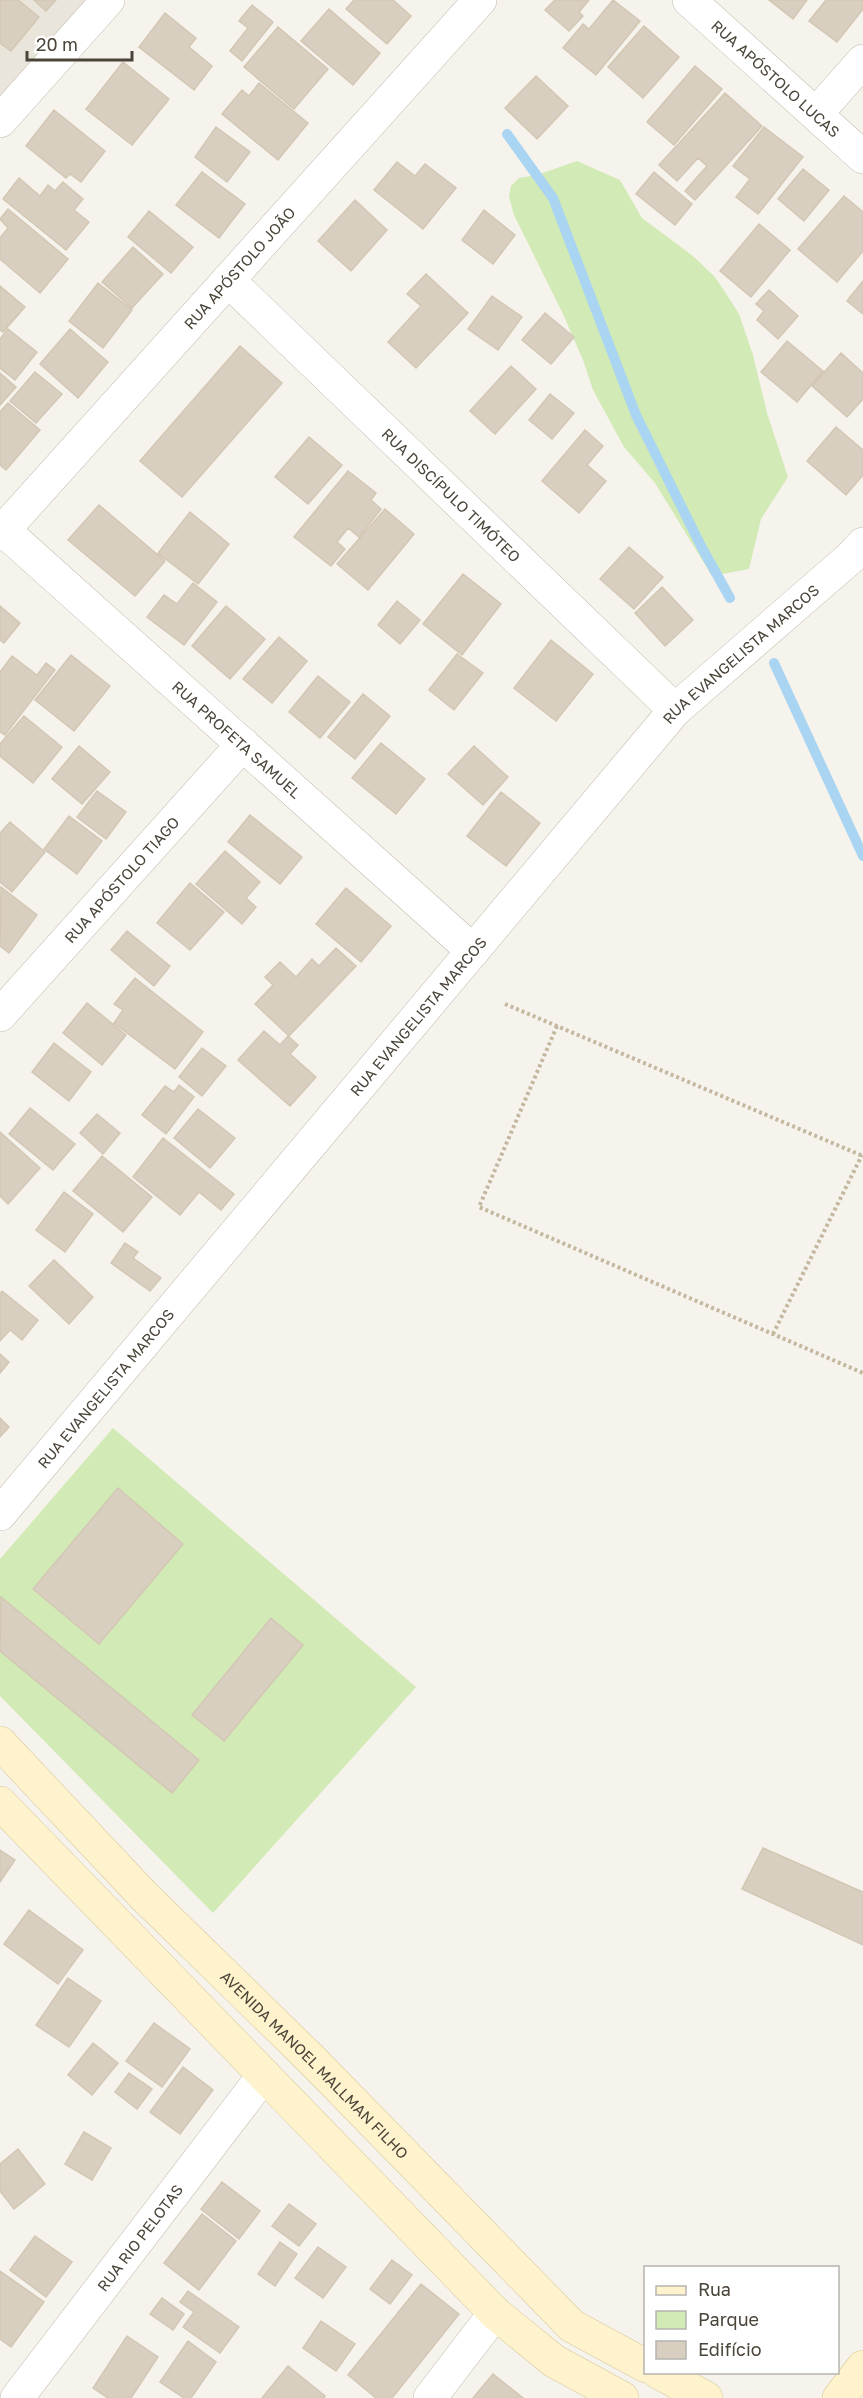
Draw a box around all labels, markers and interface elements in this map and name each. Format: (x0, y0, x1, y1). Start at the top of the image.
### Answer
street label: RUA APÓSTOLO LUCAS (708, 16, 844, 141)
scale bar (27, 24, 132, 62)
text: 20 m (36, 33, 78, 55)
street label: RUA APÓSTOLO JOÃO (180, 203, 299, 332)
street label: RUA DISCÍPULO TIMÓTEO (378, 424, 524, 566)
street label: RUA EVANGELISTA MARCOS (658, 580, 822, 727)
street label: RUA PROFETA SAMUEL (169, 677, 305, 802)
street label: RUA APÓSTOLO TIAGO (60, 813, 183, 946)
street label: RUA EVANGELISTA MARCOS (346, 933, 490, 1099)
street label: RUA EVANGELISTA MARCOS (33, 1305, 177, 1472)
street label: AVENIDA MANOEL MALLMAN FILHO (217, 1967, 412, 2162)
street label: RUA RIO PELOTAS (93, 2181, 186, 2294)
legend (644, 2266, 839, 2374)
text: Rua (698, 2278, 731, 2300)
text: Parque (698, 2308, 759, 2330)
text: Edifício (698, 2338, 762, 2360)

